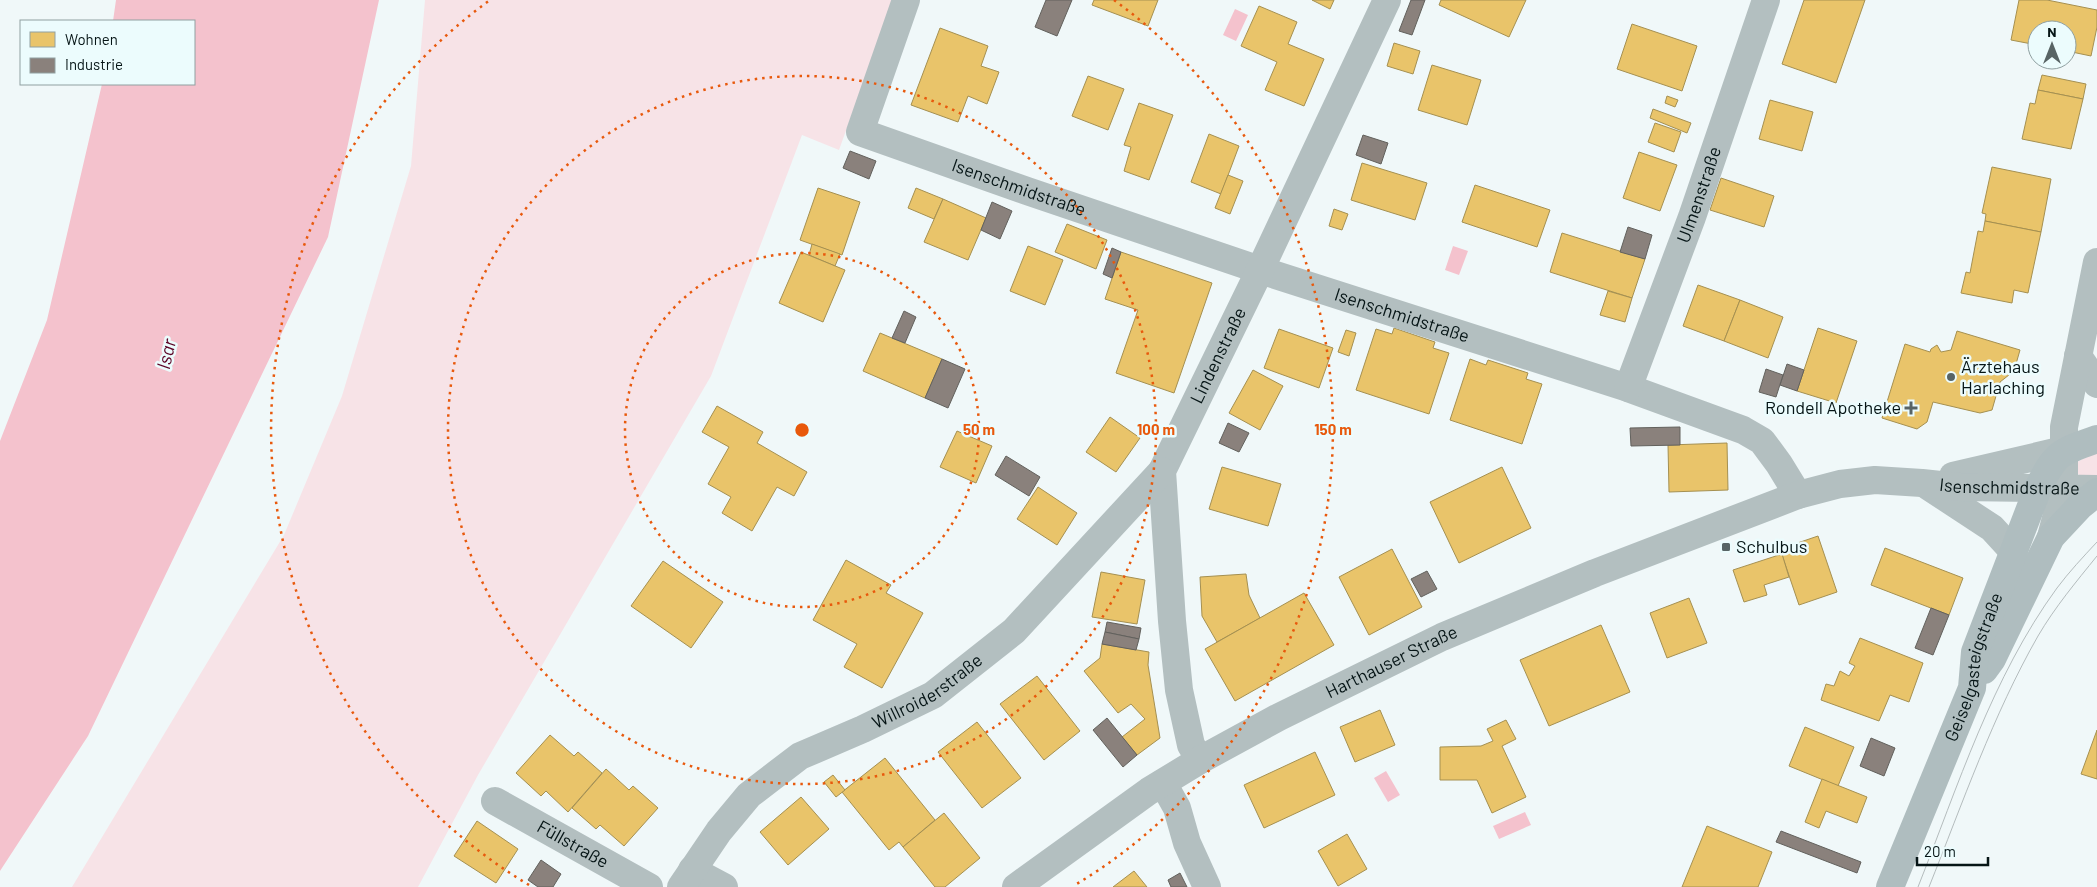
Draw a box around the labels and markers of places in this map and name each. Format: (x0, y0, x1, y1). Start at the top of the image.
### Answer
place label: Ärztehaus Harlaching (1961, 355, 2045, 398)
marker: Ärztehaus Harlaching (1945, 371, 1957, 383)
place label: Rondell Apotheke (1765, 396, 1901, 418)
marker: Rondell Apotheke (1905, 402, 1917, 414)
centre of rings (793, 421, 811, 439)
place label: Schulbus (1736, 535, 1808, 557)
marker: Schulbus (1720, 541, 1732, 553)

